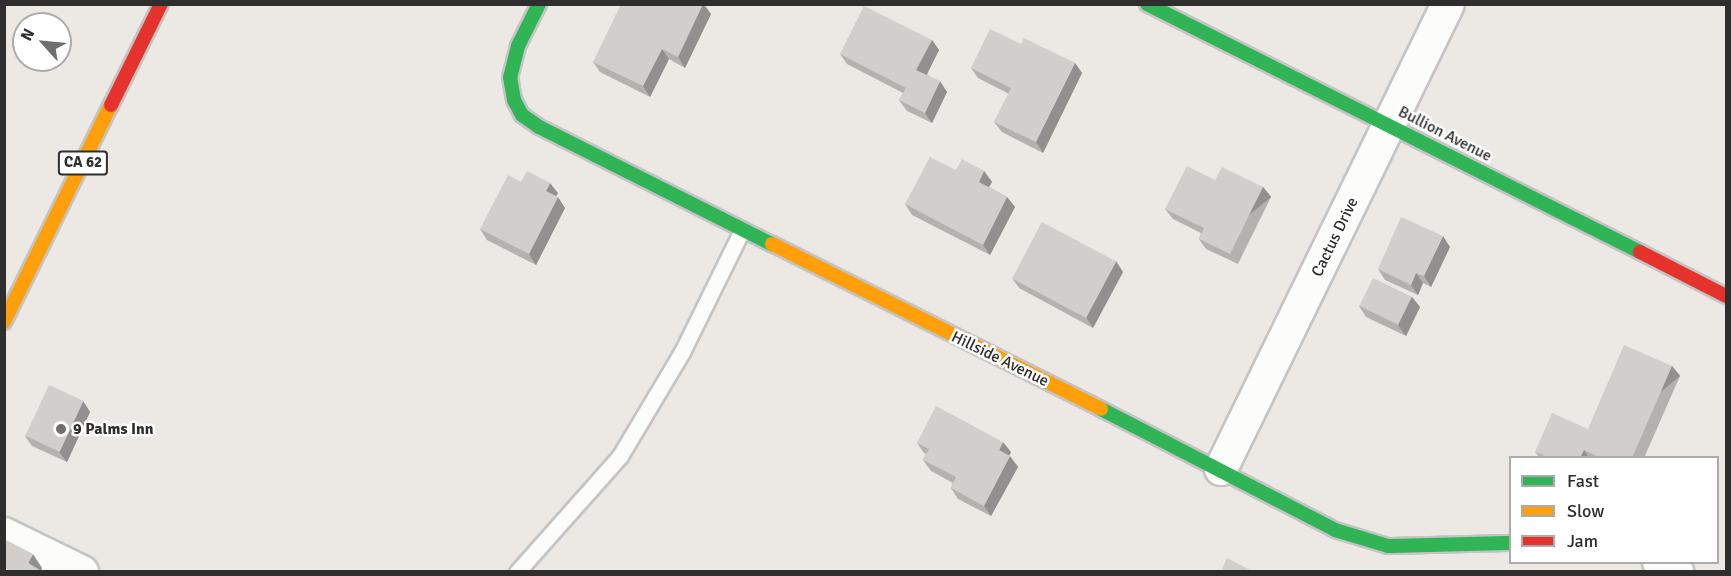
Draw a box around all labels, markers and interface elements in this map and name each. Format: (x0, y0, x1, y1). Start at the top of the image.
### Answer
north arrow (12, 12, 72, 72)
text: N (16, 25, 39, 44)
street label: Bullion Avenue (1395, 102, 1495, 166)
road number: CA 62 (58, 151, 109, 175)
street label: Cactus Drive (1308, 194, 1362, 280)
street label: Hillside Avenue (948, 327, 1052, 391)
place label: 9 Palms Inn (73, 419, 154, 439)
marker: 9 Palms Inn (54, 422, 68, 436)
legend (1509, 456, 1719, 564)
text: Fast (1567, 470, 1599, 492)
text: Slow (1567, 500, 1604, 522)
text: Jam (1567, 530, 1598, 552)

